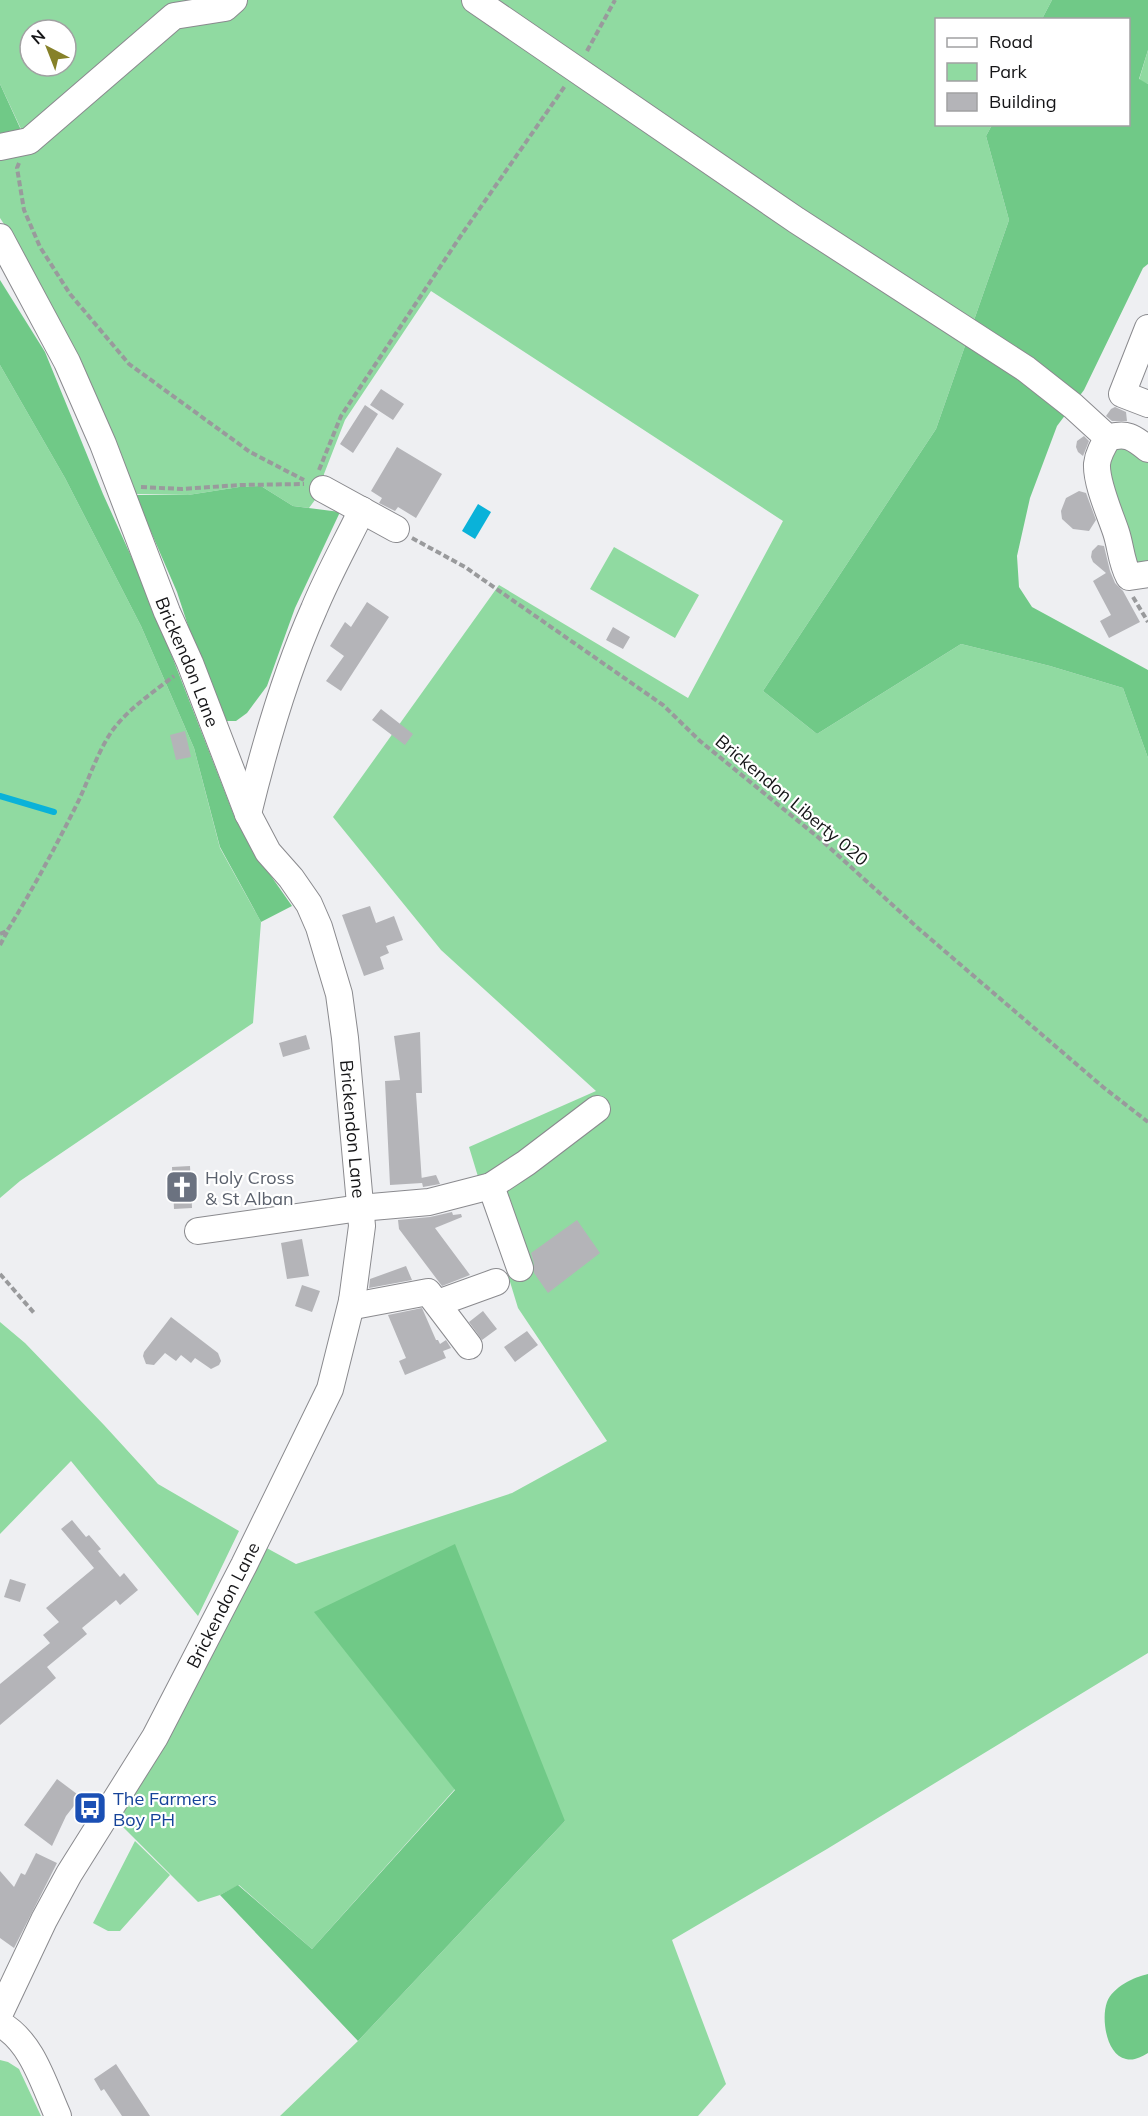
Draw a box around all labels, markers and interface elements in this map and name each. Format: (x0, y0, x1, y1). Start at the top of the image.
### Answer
north arrow (18, 18, 78, 78)
legend (935, 18, 1130, 126)
text: N (27, 25, 49, 48)
text: Road (989, 30, 1033, 53)
text: Park (989, 60, 1028, 83)
text: Building (989, 90, 1057, 113)
street label: Brickendon Lane (151, 593, 225, 730)
street label: Brickendon Liberty 020 (711, 729, 873, 871)
street label: Brickendon Lane (336, 1059, 371, 1199)
place label: Holy Cross & St Alban (205, 1166, 295, 1210)
church icon: Holy Cross & St Alban (164, 1169, 200, 1205)
street label: Brickendon Lane (181, 1538, 265, 1672)
place label: The Farmers Boy PH (113, 1787, 217, 1831)
bus stop icon: The Farmers Boy PH (72, 1790, 108, 1826)

